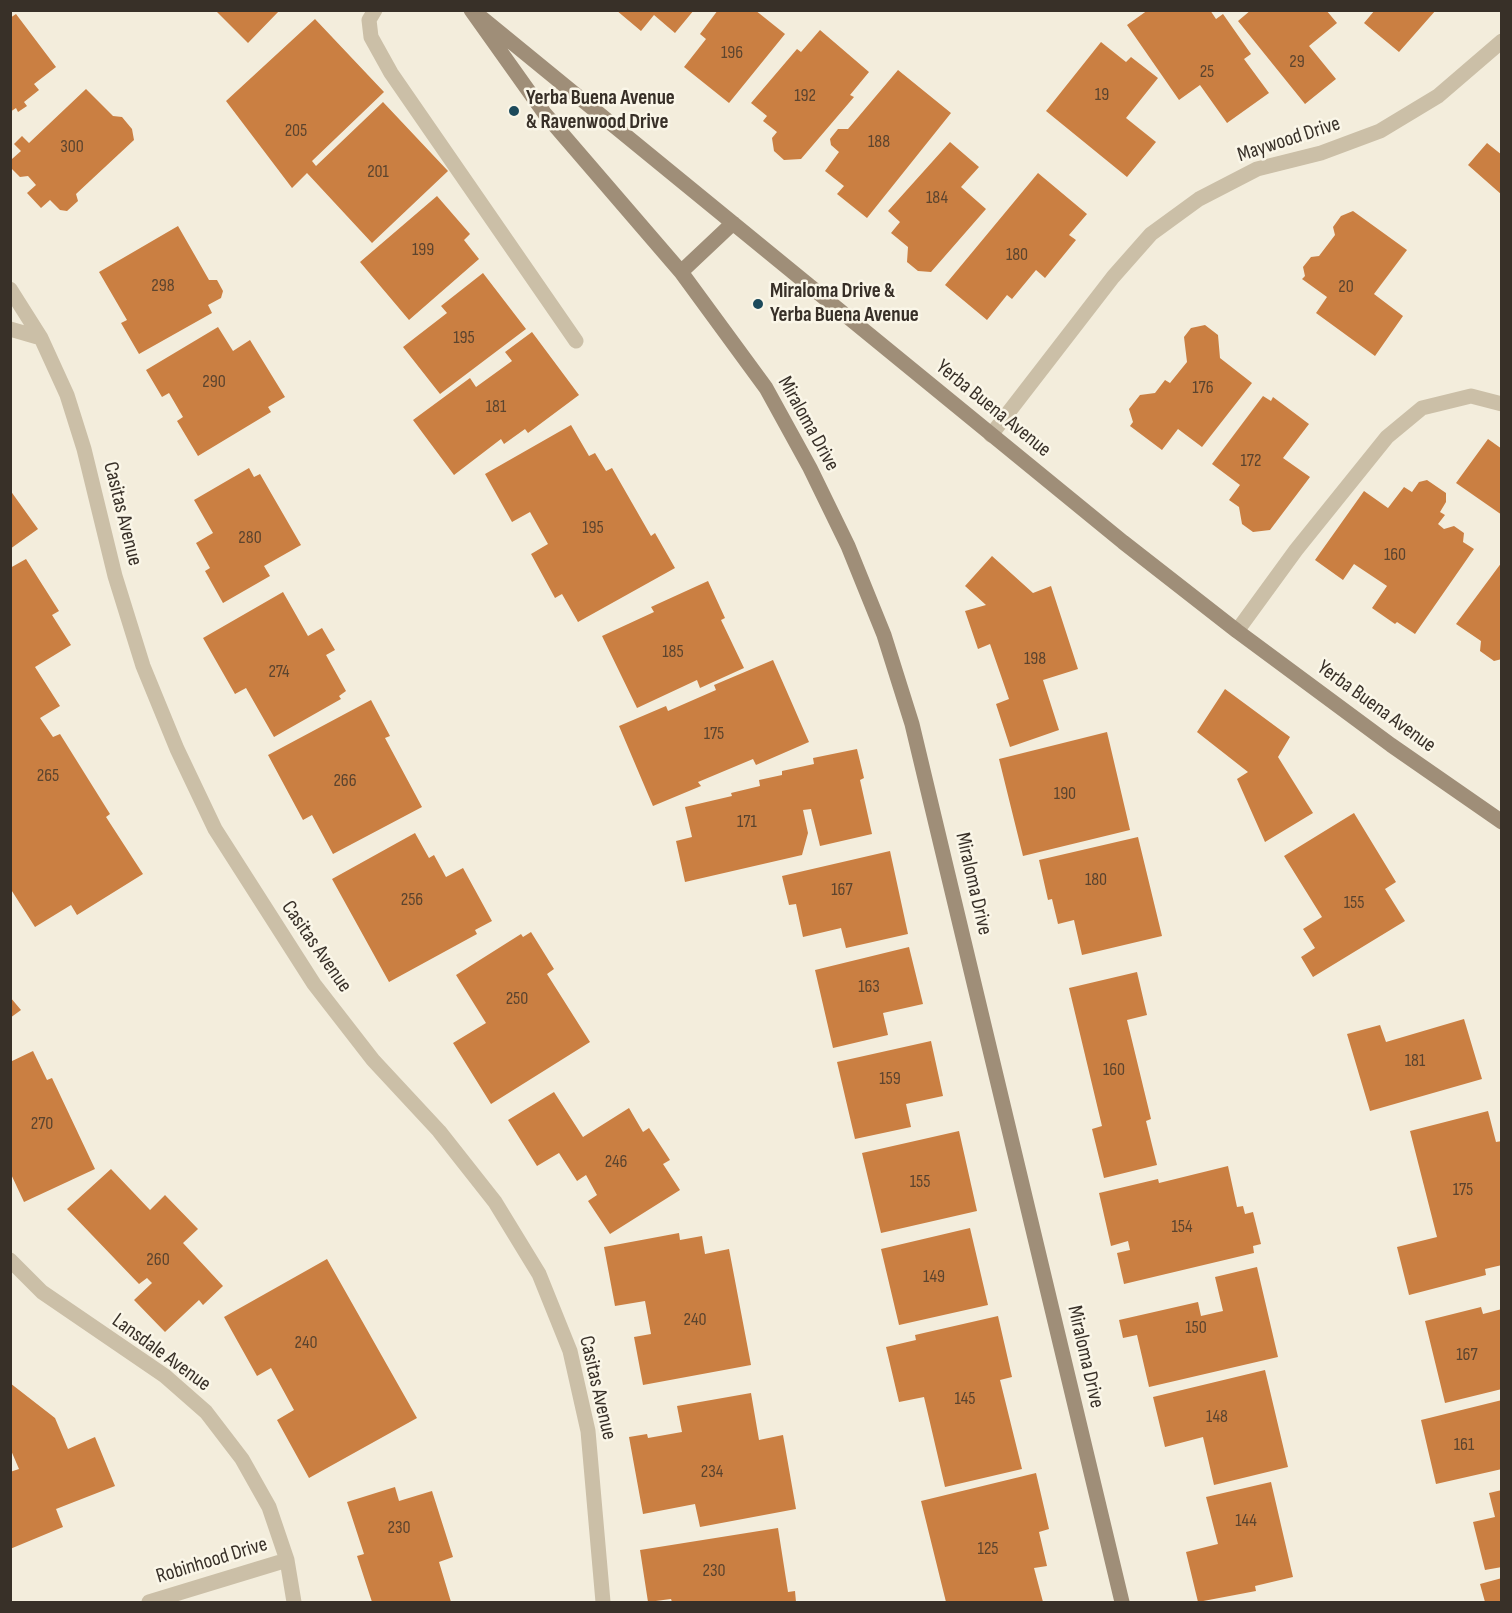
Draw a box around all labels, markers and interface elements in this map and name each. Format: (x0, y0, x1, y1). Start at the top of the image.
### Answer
house number: 196 (721, 42, 743, 64)
house number: 29 (1289, 51, 1305, 73)
house number: 25 (1200, 61, 1214, 83)
house number: 19 (1095, 84, 1109, 106)
house number: 192 (794, 85, 816, 107)
place label: Yerba Buena Avenue & Ravenwood Drive (526, 86, 675, 136)
marker: Yerba Buena Avenue & Ravenwood Drive (507, 104, 521, 118)
street label: Maywood Drive (1234, 112, 1344, 168)
house number: 205 (285, 120, 307, 142)
house number: 188 (868, 131, 890, 153)
house number: 300 (60, 136, 84, 158)
house number: 201 (367, 161, 389, 183)
house number: 184 (926, 187, 948, 209)
house number: 199 (412, 239, 434, 261)
house number: 180 (1006, 244, 1028, 266)
house number: 298 (151, 275, 175, 297)
house number: 20 (1338, 276, 1354, 298)
place label: Miraloma Drive & Yerba Buena Avenue (770, 279, 919, 329)
marker: Miraloma Drive & Yerba Buena Avenue (751, 297, 765, 311)
house number: 195 (453, 327, 475, 349)
street label: Yerba Buena Avenue (930, 355, 1056, 463)
house number: 290 (202, 371, 226, 393)
street label: Miraloma Drive (772, 372, 844, 476)
house number: 176 (1192, 377, 1214, 399)
house number: 181 (486, 396, 506, 418)
house number: 172 (1241, 450, 1261, 472)
street label: Casitas Avenue (97, 460, 147, 568)
house number: 195 (582, 517, 604, 539)
house number: 280 (238, 527, 262, 549)
house number: 160 (1384, 544, 1406, 566)
house number: 185 (662, 641, 684, 663)
house number: 198 (1024, 648, 1046, 670)
street label: Yerba Buena Avenue (1312, 655, 1440, 759)
house number: 274 (268, 661, 290, 683)
house number: 175 (704, 723, 724, 745)
house number: 265 (37, 765, 59, 787)
house number: 266 (333, 770, 357, 792)
house number: 190 (1054, 783, 1076, 805)
house number: 171 (737, 811, 757, 833)
street label: Miraloma Drive (949, 830, 997, 938)
house number: 180 (1085, 869, 1107, 891)
house number: 167 (831, 879, 853, 901)
house number: 256 (401, 889, 423, 911)
house number: 155 (1344, 892, 1364, 914)
street label: Casitas Avenue (275, 896, 357, 998)
house number: 163 (858, 976, 880, 998)
house number: 250 (506, 988, 528, 1010)
house number: 181 (1405, 1050, 1425, 1072)
house number: 160 (1103, 1059, 1125, 1081)
house number: 159 (879, 1068, 901, 1090)
house number: 270 (31, 1113, 53, 1135)
house number: 246 (605, 1151, 627, 1173)
house number: 155 (910, 1171, 930, 1193)
house number: 175 (1453, 1179, 1473, 1201)
house number: 154 (1171, 1216, 1193, 1238)
house number: 260 (146, 1249, 170, 1271)
house number: 149 (923, 1266, 945, 1288)
street label: Miraloma Drive (1061, 1303, 1109, 1411)
street label: Lansdale Avenue (107, 1309, 215, 1397)
house number: 240 (684, 1309, 706, 1331)
house number: 150 (1185, 1317, 1207, 1339)
house number: 240 (295, 1332, 317, 1354)
street label: Casitas Avenue (573, 1334, 621, 1442)
house number: 167 (1456, 1344, 1478, 1366)
house number: 145 (954, 1388, 976, 1410)
house number: 148 (1206, 1406, 1228, 1428)
house number: 161 (1454, 1434, 1474, 1456)
house number: 234 (701, 1461, 723, 1483)
house number: 144 (1235, 1510, 1257, 1532)
house number: 230 (387, 1517, 411, 1539)
street label: Robinhood Drive (153, 1532, 271, 1590)
house number: 125 (977, 1538, 999, 1560)
house number: 230 (702, 1560, 726, 1582)

